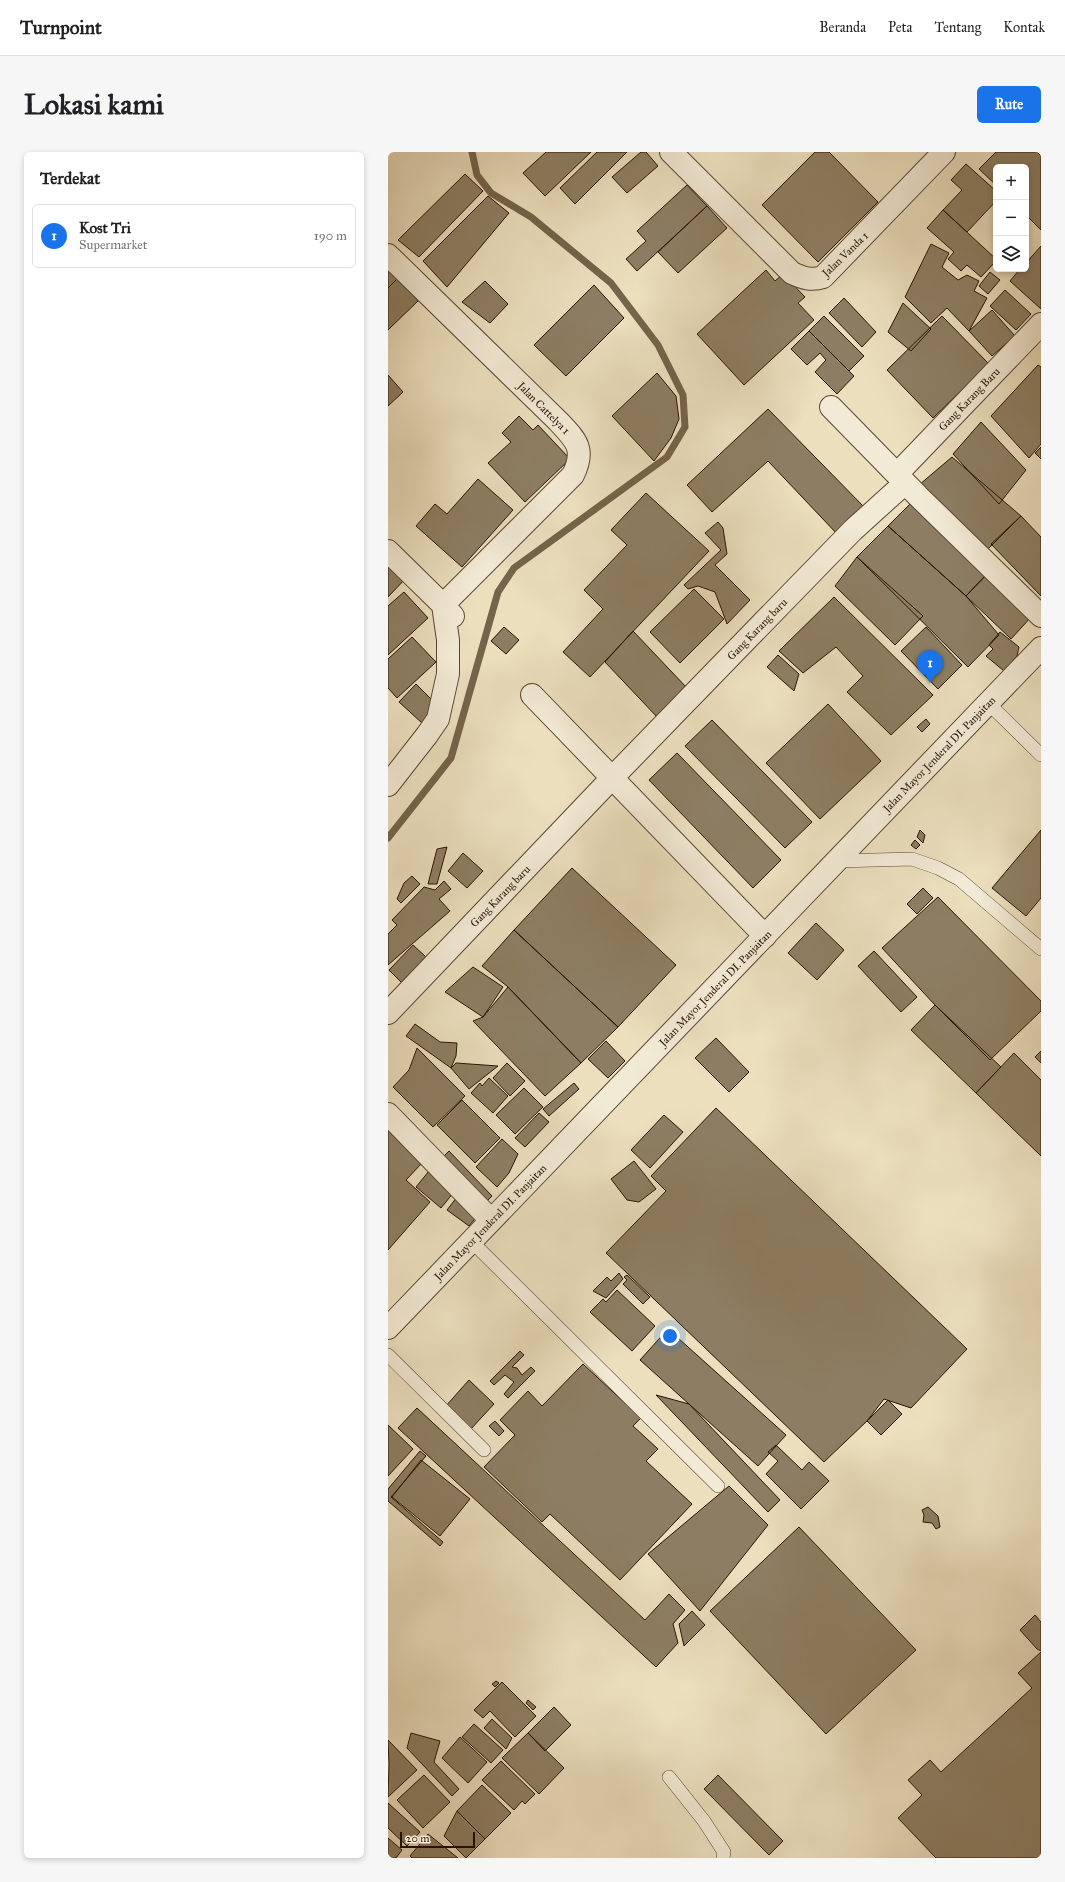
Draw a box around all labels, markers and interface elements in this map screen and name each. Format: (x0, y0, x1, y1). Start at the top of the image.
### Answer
text: Turnpoint (20, 16, 102, 39)
text: Beranda (819, 19, 866, 36)
text: Peta (888, 19, 912, 36)
text: Tentang (934, 19, 981, 36)
text: Kontak (1003, 19, 1045, 36)
button: Rute (977, 86, 1041, 123)
text: Lokasi kami (24, 87, 164, 122)
map controls (993, 164, 1029, 272)
button: + (993, 164, 1029, 200)
text: Terdekat (40, 168, 100, 189)
button: − (993, 200, 1029, 236)
text: Kost Tri (79, 219, 131, 237)
text: 1 (51, 228, 57, 244)
text: 190 m (314, 228, 347, 244)
street label: Jalan Vanda 1 (819, 229, 872, 281)
button: layers (993, 236, 1029, 272)
text: Supermarket (79, 237, 147, 253)
street label: Gang Karang Baru (936, 365, 1003, 434)
street label: Jalan Cattelya 1 (513, 379, 572, 438)
street label: Gang Karang baru (725, 596, 790, 663)
pin: 1 (917, 650, 943, 683)
street label: Jalan Mayor Jenderal DI. Panjaitan (880, 694, 999, 816)
street label: Gang Karang baru (468, 863, 533, 930)
street label: Jalan Mayor Jenderal DI. Panjaitan (656, 928, 775, 1050)
street label: Jalan Mayor Jenderal DI. Panjaitan (431, 1162, 550, 1284)
your location (660, 1326, 680, 1346)
scale bar (400, 1830, 475, 1849)
text: 20 m (406, 1832, 429, 1845)

